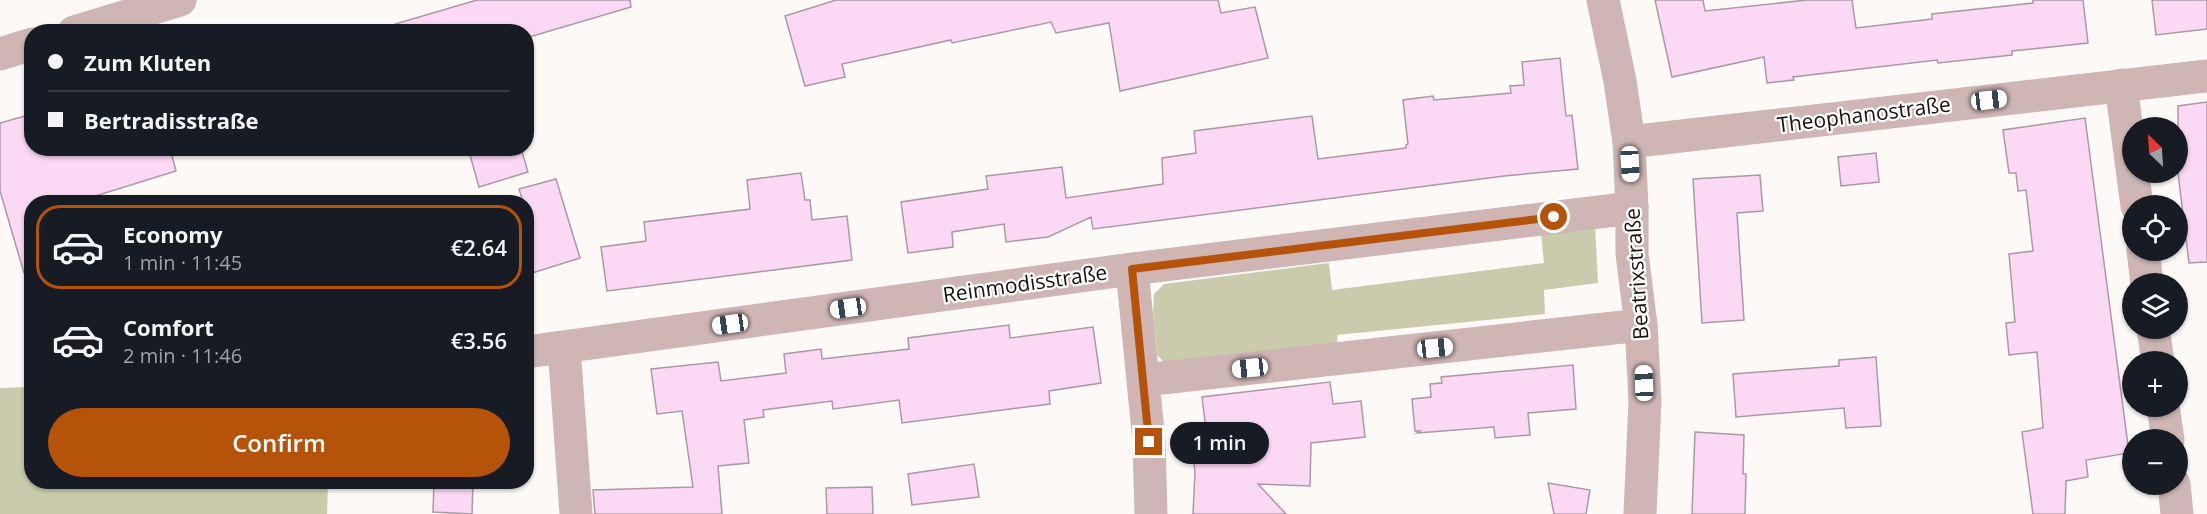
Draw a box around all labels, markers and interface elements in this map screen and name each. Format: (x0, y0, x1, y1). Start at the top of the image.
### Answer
text: Zum Kluten (84, 47, 211, 77)
street label: Theophanostraße (1776, 89, 1952, 139)
car (1970, 89, 2008, 111)
text: Bertradisstraße (84, 105, 259, 135)
north arrow (2122, 117, 2188, 183)
map controls (2122, 117, 2188, 495)
car (1620, 146, 1640, 182)
button: locate (2122, 195, 2188, 261)
route start (1540, 203, 1567, 230)
street label: Beatrixstraße (1617, 207, 1655, 341)
text: Economy (123, 219, 222, 249)
icon: car (51, 220, 105, 274)
text: €2.64 (451, 232, 507, 262)
text: 1 min · 11:45 (123, 249, 242, 276)
street label: Reinmodisstraße (941, 258, 1109, 308)
button: layers (2122, 273, 2188, 339)
car (829, 297, 867, 319)
text: Comfort (123, 312, 214, 342)
icon: car (51, 313, 105, 367)
car (711, 313, 749, 335)
text: €3.56 (451, 325, 507, 355)
car (1416, 337, 1454, 359)
text: 2 min · 11:46 (123, 342, 242, 369)
button: + (2122, 351, 2188, 417)
car (1231, 357, 1269, 379)
car (1634, 365, 1654, 401)
button: Confirm (48, 408, 510, 477)
callout: 1 min (1170, 421, 1269, 463)
route end (1135, 428, 1162, 455)
text: 1 min (1193, 429, 1247, 456)
button: − (2122, 429, 2188, 495)

